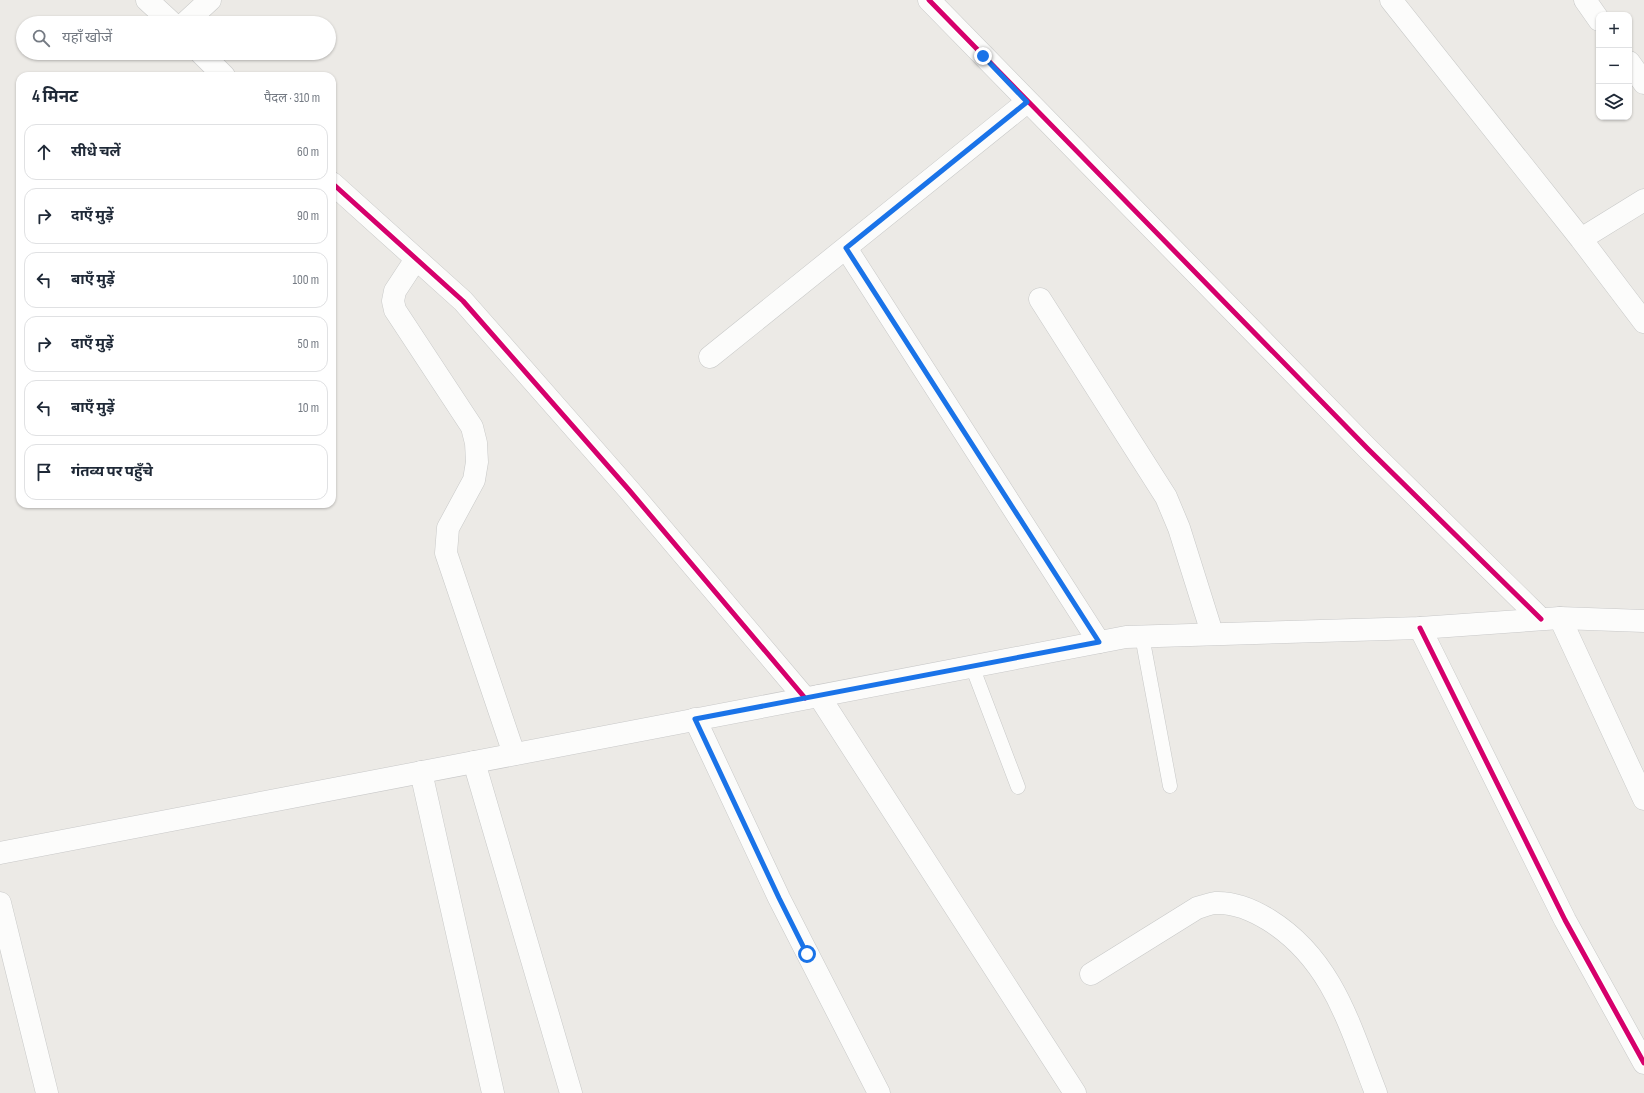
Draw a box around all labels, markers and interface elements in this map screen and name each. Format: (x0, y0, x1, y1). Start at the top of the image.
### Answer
map controls (1596, 12, 1632, 120)
button: + (1596, 12, 1632, 48)
search box (16, 16, 336, 60)
icon: search (30, 27, 52, 49)
text: यहाँ खोजें (62, 28, 112, 47)
route end (974, 47, 992, 65)
button: − (1596, 48, 1632, 84)
button: layers (1596, 84, 1632, 120)
text: 4 मिनट (32, 87, 78, 107)
text: पैदल · 310 m (264, 90, 320, 106)
icon: ahead (33, 141, 55, 163)
text: सीधे चलें (71, 142, 121, 161)
text: 60 m (297, 144, 319, 160)
icon: right (33, 205, 55, 227)
text: दाएँ मुड़ें (71, 206, 114, 225)
text: 90 m (297, 208, 319, 224)
icon: left (33, 269, 55, 291)
text: बाएँ मुड़ें (71, 270, 114, 289)
text: 100 m (292, 272, 319, 288)
icon: right (33, 333, 55, 355)
text: दाएँ मुड़ें (71, 334, 114, 353)
text: 50 m (298, 336, 319, 352)
icon: left (33, 397, 55, 419)
text: बाएँ मुड़ें (71, 398, 114, 417)
text: 10 m (298, 400, 319, 416)
icon: arrive (33, 461, 55, 483)
text: गंतव्य पर पहुँचे (71, 462, 153, 481)
route start (798, 945, 816, 963)

